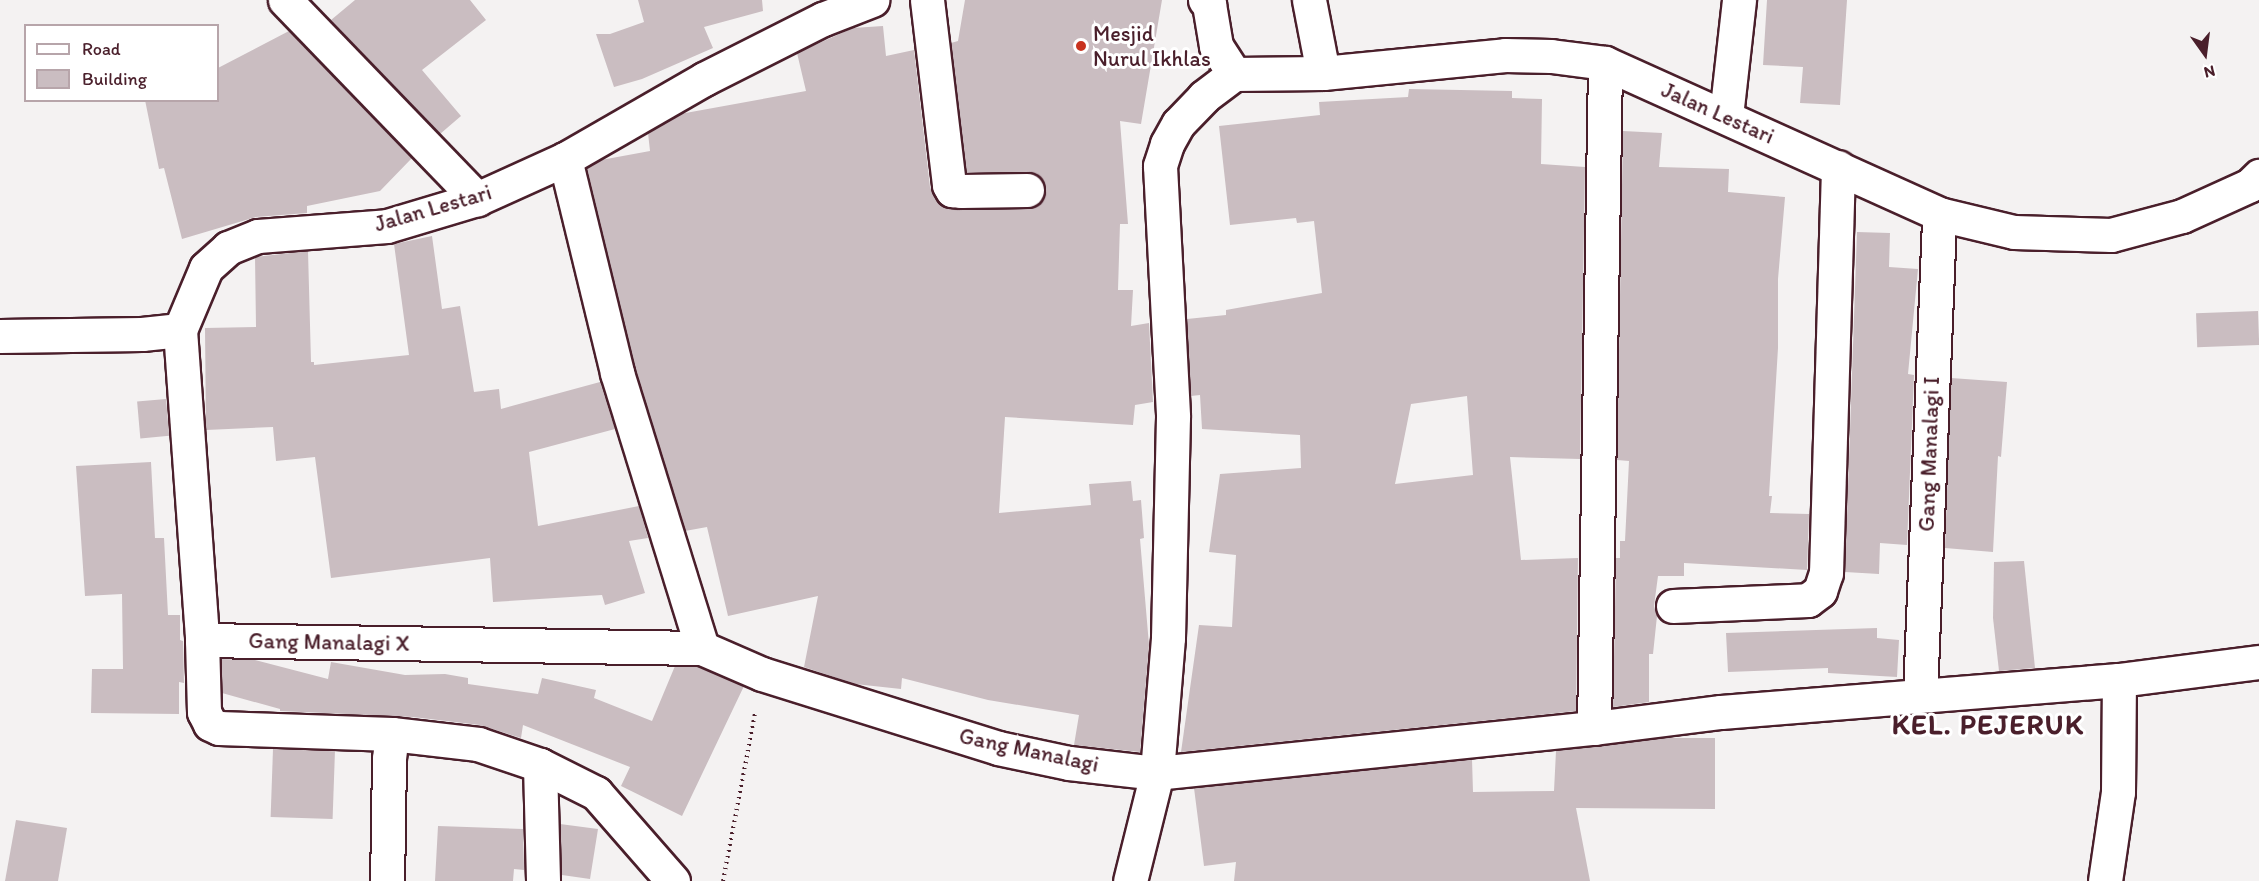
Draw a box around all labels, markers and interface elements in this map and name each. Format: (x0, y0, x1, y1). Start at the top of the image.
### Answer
place label: Mesjid Nurul Ikhlas (1093, 20, 1210, 72)
legend (24, 24, 219, 102)
north arrow (2175, 24, 2235, 84)
text: Road (82, 38, 121, 60)
marker: Mesjid Nurul Ikhlas (1074, 39, 1088, 53)
text: N (2202, 61, 2217, 82)
text: Building (82, 68, 147, 90)
street label: Jalan Lestari (1658, 76, 1778, 150)
street label: Jalan Lestari (372, 179, 494, 237)
street label: Gang Manalagi I (1913, 376, 1945, 532)
street label: Gang Manalagi X (248, 627, 410, 657)
district label: KEL. PEJERUK (1892, 707, 2084, 741)
street label: Gang Manalagi (957, 722, 1101, 778)

